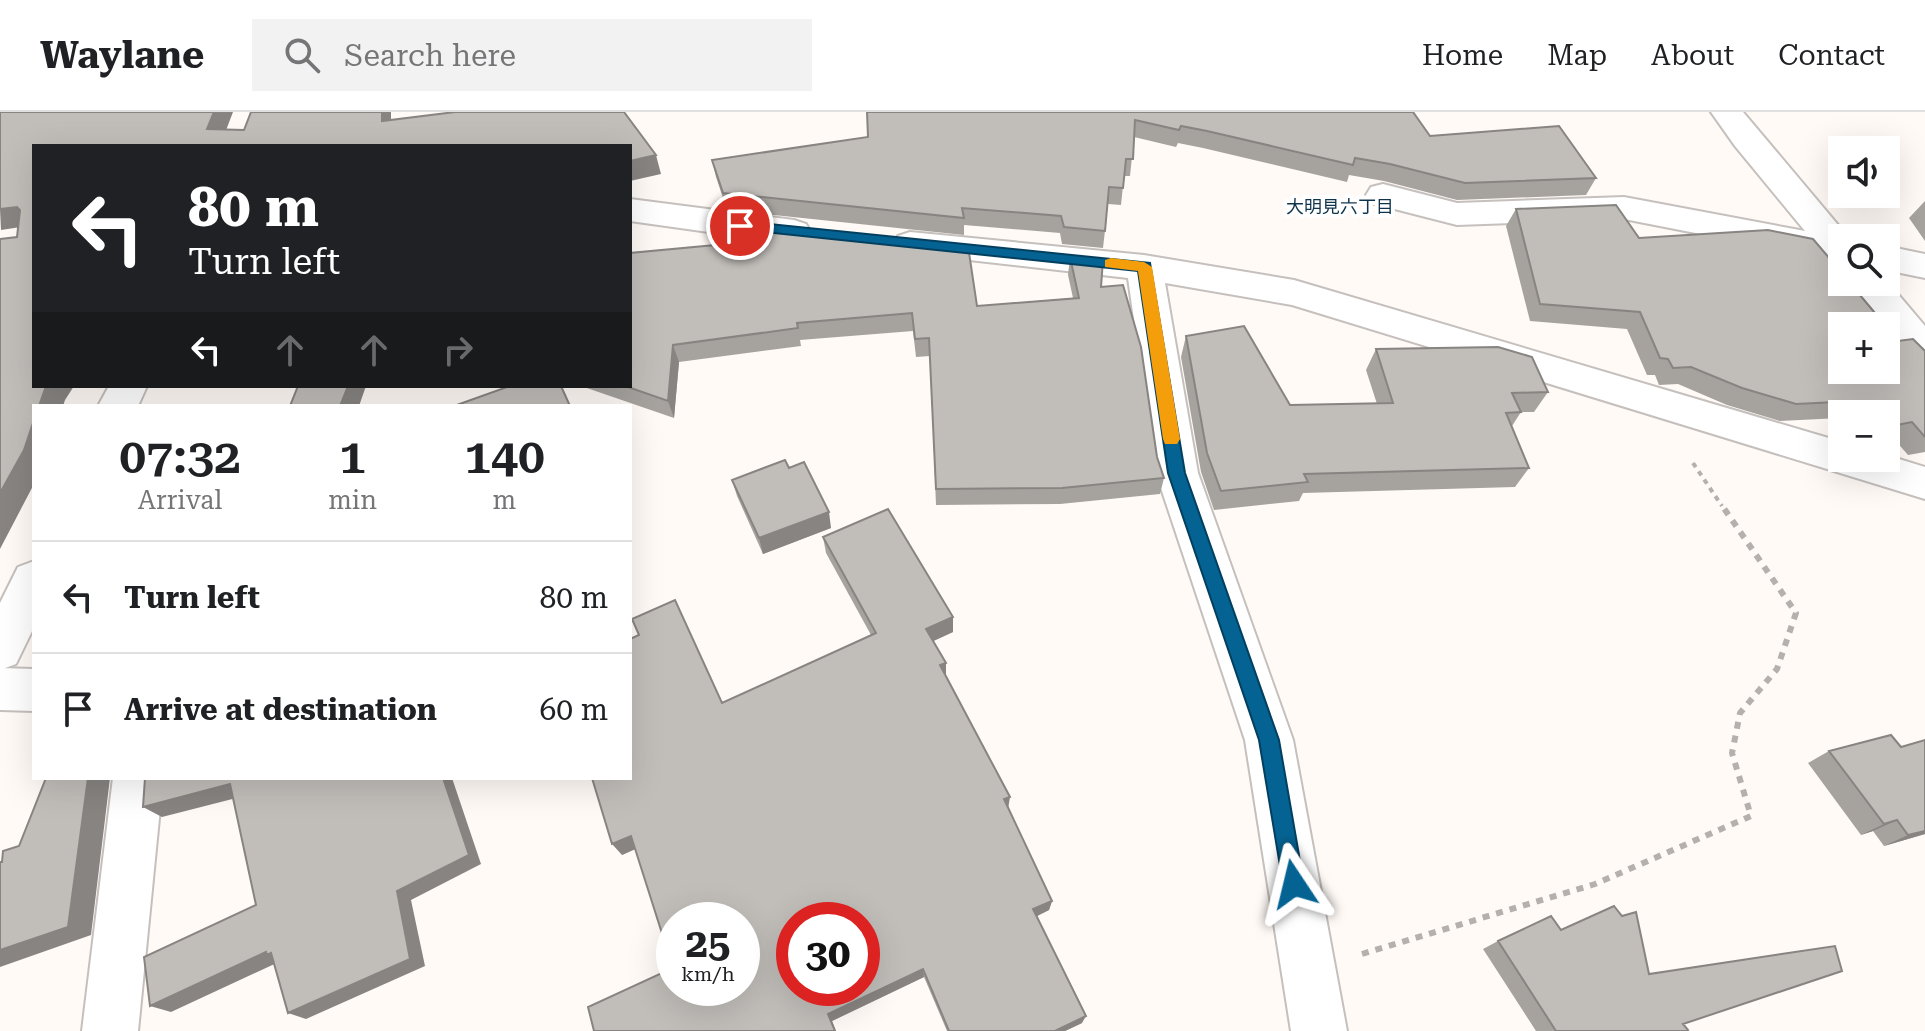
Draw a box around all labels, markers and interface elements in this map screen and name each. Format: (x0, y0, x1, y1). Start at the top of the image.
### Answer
search box (252, 19, 812, 91)
text: Waylane (40, 33, 204, 77)
icon: search (280, 33, 324, 77)
text: Search here (344, 38, 516, 73)
text: Home (1422, 39, 1503, 72)
text: Map (1547, 39, 1607, 72)
text: About (1651, 39, 1734, 72)
text: Contact (1778, 39, 1885, 72)
map controls (1828, 136, 1900, 472)
button: sound (1828, 136, 1900, 208)
text: 80 m (188, 174, 319, 240)
icon: left (56, 176, 160, 280)
pin (706, 192, 774, 260)
district label: 大明見六丁目 (1286, 196, 1394, 217)
icon: arrive (718, 204, 762, 248)
button: search (1828, 224, 1900, 296)
text: Turn left (188, 241, 340, 283)
button: + (1828, 312, 1900, 384)
icon: left (184, 328, 228, 372)
icon: ahead (268, 328, 312, 372)
icon: ahead (352, 328, 396, 372)
icon: right (436, 328, 480, 372)
button: − (1828, 400, 1900, 472)
text: 07:32 (119, 429, 241, 485)
text: 1 (339, 429, 366, 485)
text: 140 (464, 429, 545, 485)
text: Arrival (138, 485, 222, 515)
text: min (328, 485, 377, 515)
text: m (493, 485, 516, 515)
icon: left (56, 575, 100, 619)
text: Turn left (124, 580, 260, 615)
text: 80 m (539, 580, 608, 615)
icon: arrive (56, 687, 100, 731)
text: Arrive at destination (124, 692, 437, 727)
text: 60 m (539, 692, 608, 727)
position arrow (1252, 842, 1336, 926)
speed limit sign: 30 (776, 902, 880, 1006)
text: 25 (686, 920, 730, 967)
text: km/h (681, 962, 735, 986)

